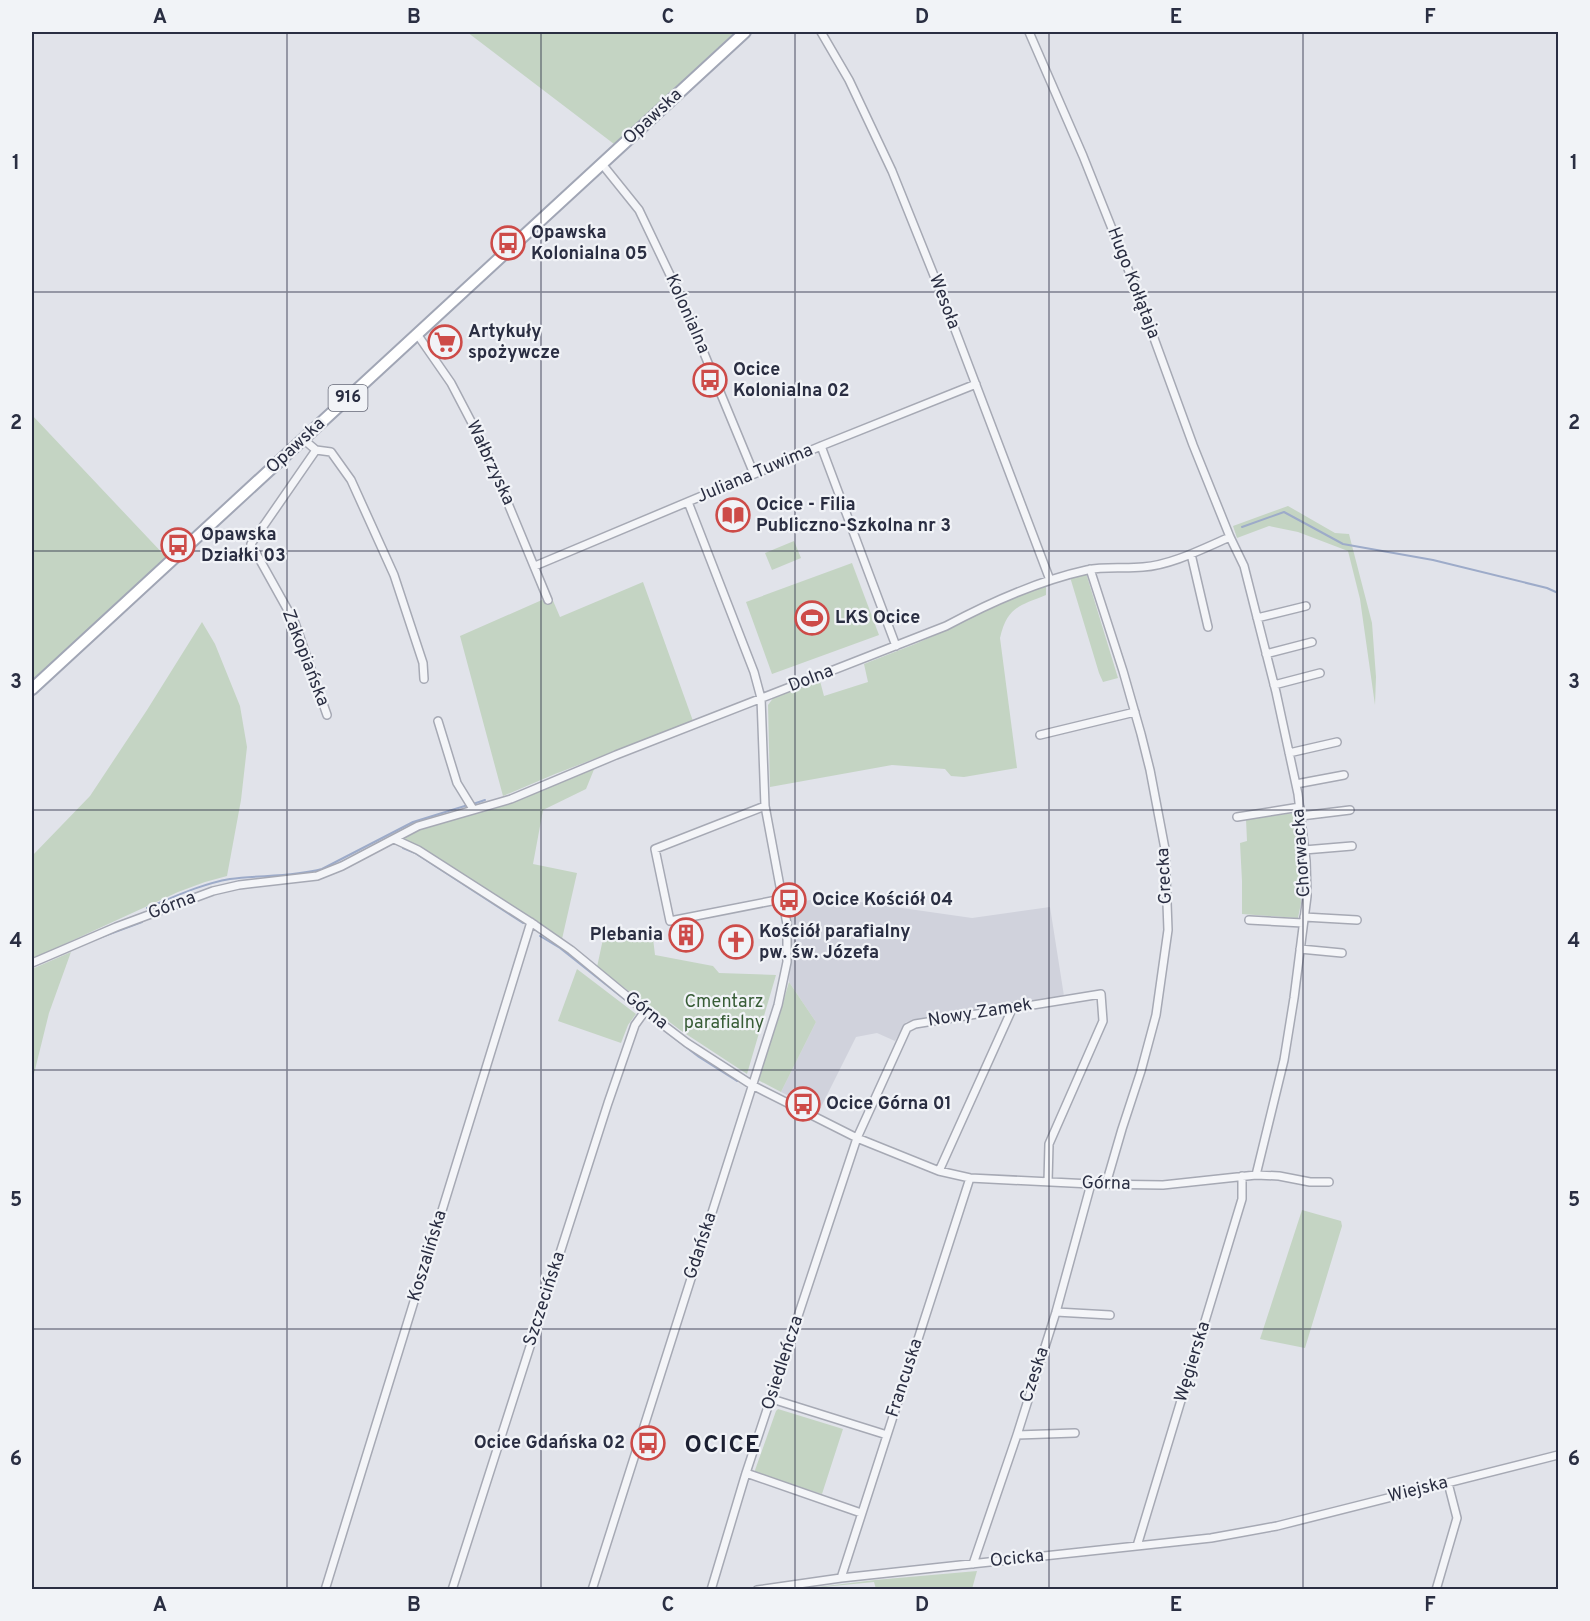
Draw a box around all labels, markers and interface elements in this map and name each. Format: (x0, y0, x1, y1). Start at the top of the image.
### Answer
text: A (153, 5, 167, 31)
text: B (407, 5, 421, 31)
text: C (662, 5, 674, 31)
text: D (915, 5, 929, 31)
text: E (1170, 5, 1182, 31)
text: F (1424, 5, 1436, 31)
street label: Opawska (619, 84, 687, 150)
text: 1 (12, 151, 20, 177)
text: 1 (1570, 151, 1578, 177)
place label: Opawska Kolonialna 05 (531, 222, 648, 266)
street label: Hugo Kołłątaja (1101, 224, 1165, 342)
bus stop icon: Opawska Kolonialna 05 (490, 225, 526, 261)
street label: Kolonialna (659, 271, 715, 357)
street label: Wesoła (923, 271, 965, 333)
place label: Artykuły spożywcze (468, 321, 560, 365)
supermarket icon: Artykuły spożywcze (427, 324, 463, 360)
place label: Ocice Kolonialna 02 (733, 359, 850, 403)
bus stop icon: Ocice Kolonialna 02 (692, 362, 728, 398)
road number: 916 (328, 385, 368, 411)
text: 2 (10, 411, 22, 437)
text: 2 (1568, 411, 1580, 437)
street label: Opawska (262, 413, 330, 479)
street label: Wałbrzyska (460, 417, 520, 509)
street label: Juliana Tuwima (693, 439, 817, 509)
place label: Ocice - Filia Publiczno-Szkolna nr 3 (756, 494, 951, 538)
library icon: Ocice - Filia Publiczno-Szkolna nr 3 (715, 497, 751, 533)
place label: Opawska Działki 03 (201, 524, 286, 568)
bus stop icon: Opawska Działki 03 (160, 527, 196, 563)
sports icon: LKS Ocice (794, 600, 830, 636)
street label: Zakopiańska (276, 606, 334, 710)
place label: LKS Ocice (835, 607, 920, 630)
street label: Dolna (785, 660, 837, 698)
text: 3 (10, 670, 22, 696)
text: 3 (1568, 670, 1580, 696)
street label: Chorwacka (1287, 808, 1317, 898)
street label: Grecka (1152, 847, 1178, 905)
bus stop icon: Ocice Kościół 04 (771, 882, 807, 918)
street label: Górna (145, 886, 199, 926)
place label: Ocice Kościół 04 (812, 889, 953, 912)
building icon: Plebania (668, 917, 704, 953)
place label: Kościół parafialny pw. św. Józefa (759, 921, 910, 965)
place label: Plebania (590, 924, 663, 947)
church icon: Kościół parafialny pw. św. Józefa (718, 924, 754, 960)
text: 4 (10, 929, 22, 955)
text: 4 (1568, 929, 1580, 955)
street label: Górna (620, 987, 672, 1035)
park label: Cmentarz parafialny (684, 991, 764, 1035)
street label: Nowy Zamek (926, 993, 1034, 1033)
bus stop icon: Ocice Górna 01 (785, 1086, 821, 1122)
place label: Ocice Górna 01 (826, 1093, 952, 1116)
street label: Górna (1081, 1172, 1131, 1196)
text: 5 (10, 1188, 22, 1214)
text: 5 (1568, 1188, 1580, 1214)
street label: Koszalińska (403, 1207, 453, 1305)
street label: Gdańska (679, 1209, 723, 1283)
street label: Szczecińska (519, 1249, 571, 1349)
street label: Osiedleńcza (757, 1313, 809, 1413)
street label: Węgierska (1170, 1319, 1216, 1405)
street label: Francuska (881, 1336, 929, 1420)
street label: Czeska (1015, 1344, 1055, 1406)
bus stop icon: Ocice Gdańska 02 (630, 1425, 666, 1461)
district label: OCICE (684, 1431, 762, 1461)
place label: Ocice Gdańska 02 (474, 1432, 625, 1455)
text: 6 (10, 1447, 22, 1473)
text: 6 (1568, 1447, 1580, 1473)
street label: Wiejska (1386, 1471, 1450, 1509)
street label: Ocicka (989, 1545, 1045, 1573)
text: A (153, 1593, 167, 1619)
text: B (407, 1593, 421, 1619)
text: C (662, 1593, 674, 1619)
text: D (915, 1593, 929, 1619)
text: E (1170, 1593, 1182, 1619)
text: F (1424, 1593, 1436, 1619)

